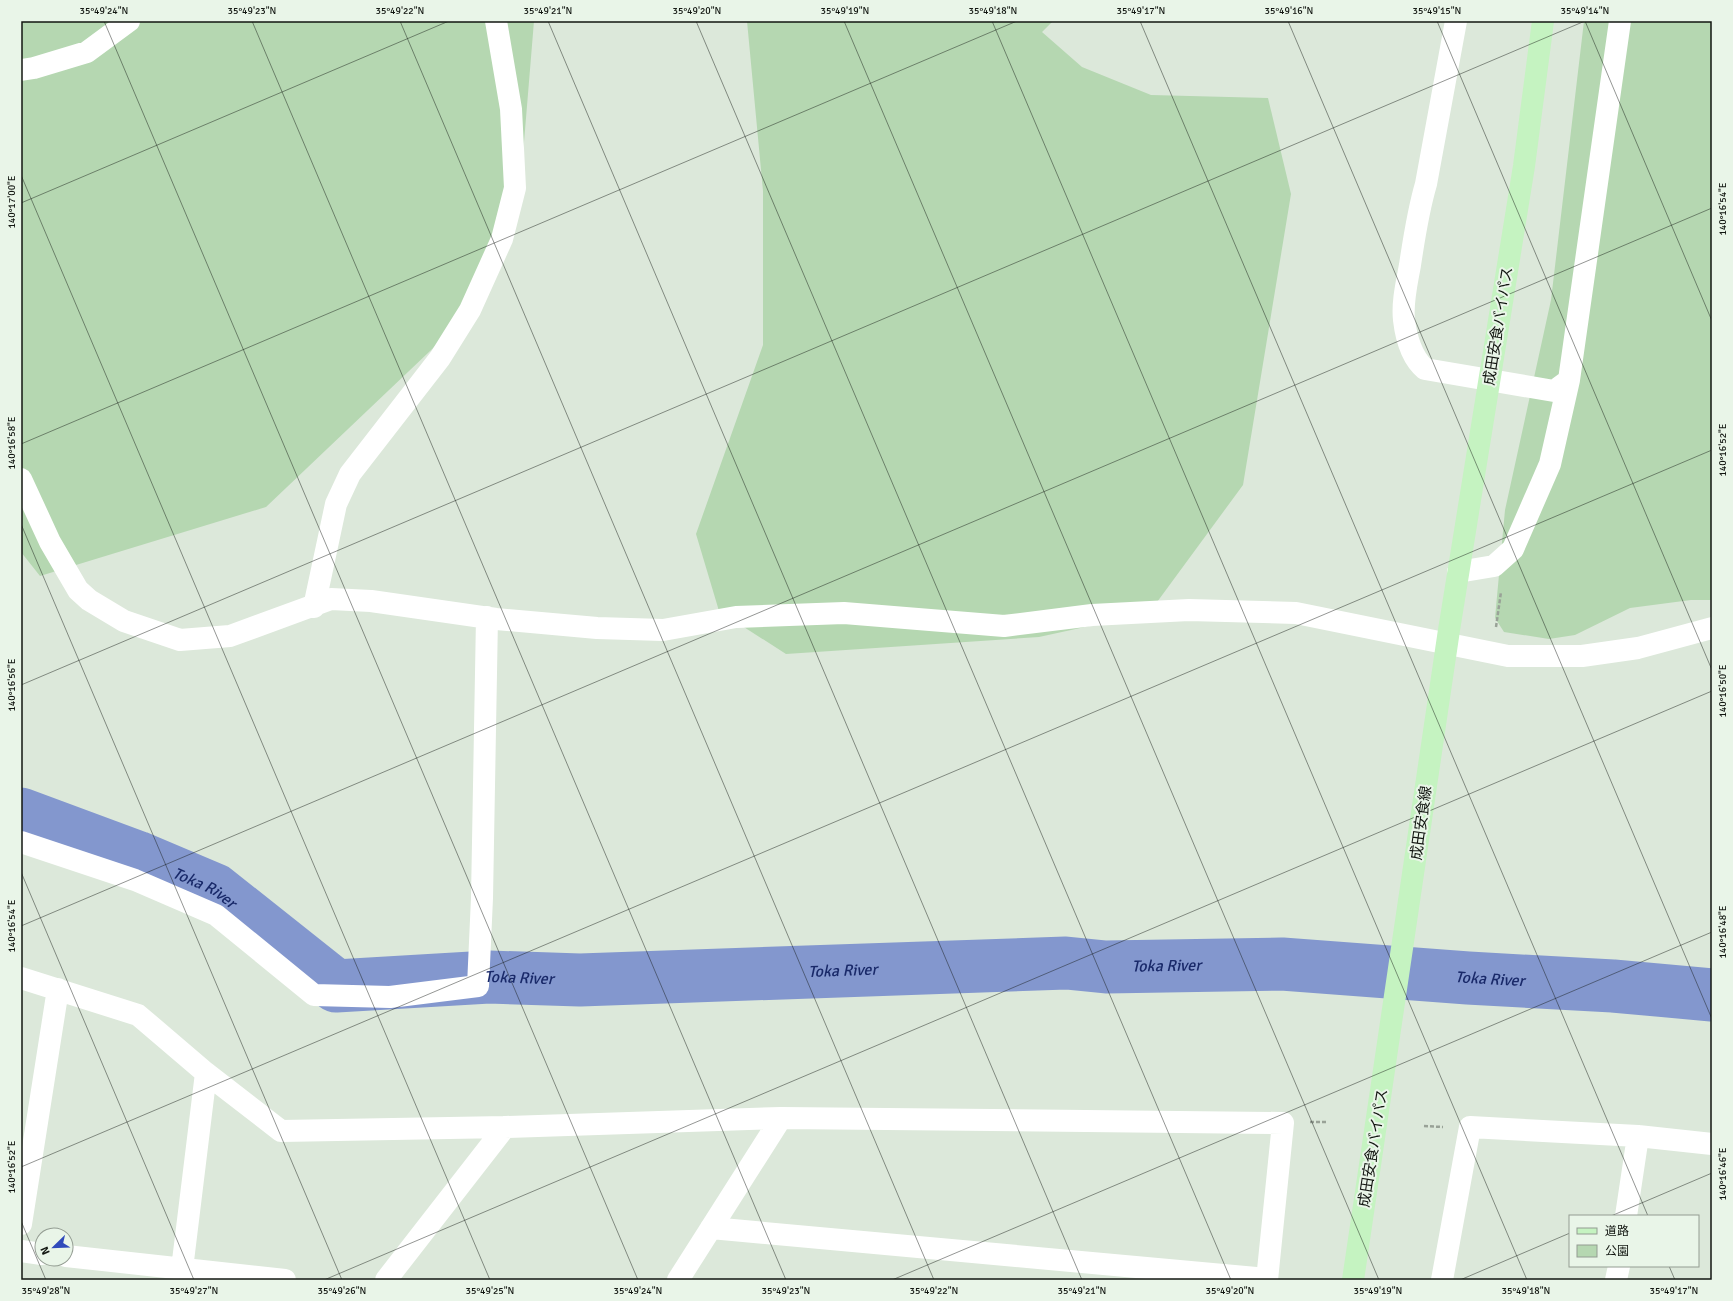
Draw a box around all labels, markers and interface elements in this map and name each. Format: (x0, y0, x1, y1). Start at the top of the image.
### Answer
text: 35°49'24"N (80, 5, 128, 17)
text: 35°49'23"N (228, 5, 276, 17)
text: 35°49'22"N (376, 5, 424, 17)
text: 35°49'21"N (524, 5, 572, 17)
text: 35°49'20"N (673, 5, 721, 17)
text: 35°49'19"N (821, 5, 869, 17)
text: 35°49'18"N (969, 5, 1017, 17)
text: 35°49'17"N (1117, 5, 1165, 17)
text: 35°49'16"N (1265, 5, 1313, 17)
text: 35°49'15"N (1413, 5, 1461, 17)
text: 35°49'14"N (1561, 5, 1609, 17)
text: 140°17'00"E (6, 175, 18, 229)
text: 140°16'54"E (1717, 182, 1729, 236)
street label: 成田安食バイパス (1480, 265, 1516, 387)
text: 140°16'58"E (6, 416, 18, 470)
text: 140°16'52"E (1717, 423, 1729, 477)
text: 140°16'56"E (6, 658, 18, 712)
text: 140°16'50"E (1717, 664, 1729, 718)
street label: 成田安食線 (1407, 785, 1435, 861)
water label: Toka River (170, 863, 242, 914)
text: 140°16'54"E (6, 899, 18, 953)
text: 140°16'48"E (1717, 905, 1729, 959)
water label: Toka River (1131, 955, 1203, 977)
water label: Toka River (808, 960, 880, 982)
water label: Toka River (484, 967, 556, 989)
water label: Toka River (1454, 967, 1527, 991)
street label: 成田安食バイパス (1355, 1087, 1391, 1209)
text: 140°16'52"E (6, 1140, 18, 1194)
text: 140°16'46"E (1717, 1147, 1729, 1201)
legend (1569, 1215, 1699, 1267)
text: 道路 (1605, 1224, 1629, 1239)
north arrow (34, 1227, 74, 1267)
text: 公園 (1605, 1244, 1629, 1259)
text: N (38, 1245, 53, 1257)
text: 35°49'28"N (22, 1285, 70, 1297)
text: 35°49'27"N (170, 1285, 218, 1297)
text: 35°49'26"N (318, 1285, 366, 1297)
text: 35°49'25"N (466, 1285, 514, 1297)
text: 35°49'24"N (614, 1285, 662, 1297)
text: 35°49'23"N (762, 1285, 810, 1297)
text: 35°49'22"N (910, 1285, 958, 1297)
text: 35°49'21"N (1058, 1285, 1106, 1297)
text: 35°49'20"N (1206, 1285, 1254, 1297)
text: 35°49'19"N (1354, 1285, 1402, 1297)
text: 35°49'18"N (1502, 1285, 1550, 1297)
text: 35°49'17"N (1650, 1285, 1698, 1297)

